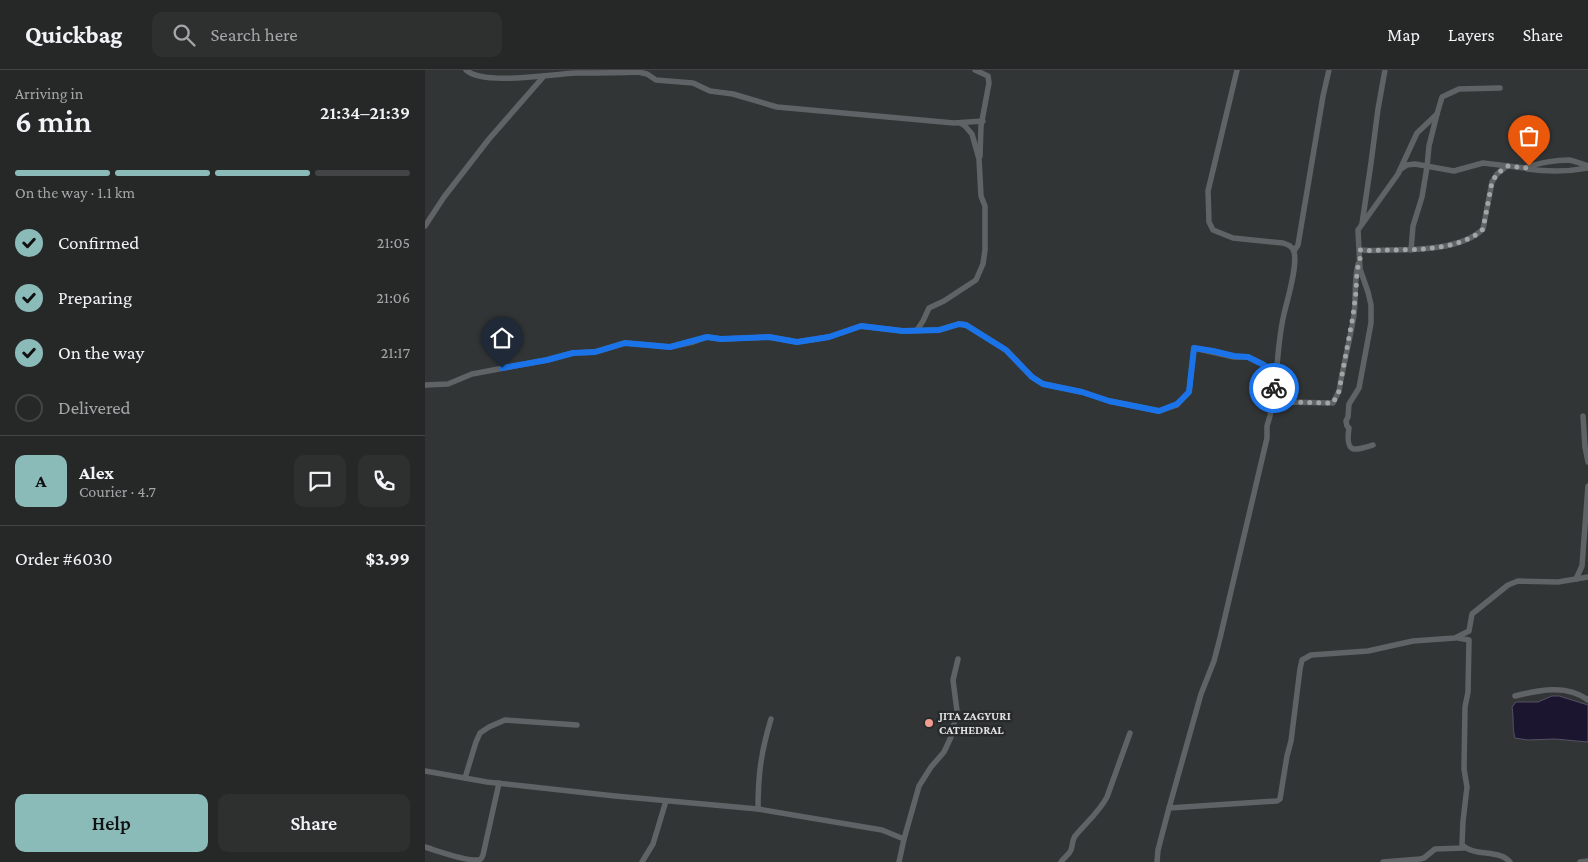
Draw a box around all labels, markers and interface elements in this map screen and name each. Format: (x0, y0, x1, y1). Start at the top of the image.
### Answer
search box (152, 12, 502, 57)
text: Quickbag (25, 21, 122, 48)
icon: search (170, 21, 198, 49)
text: Search here (210, 24, 298, 45)
text: Map (1387, 25, 1420, 45)
text: Layers (1448, 25, 1495, 45)
text: Share (1523, 25, 1563, 45)
text: Arriving in (15, 85, 83, 102)
text: 21:34–21:39 (320, 102, 410, 123)
text: 6 min (15, 103, 92, 139)
pin (1508, 115, 1550, 166)
icon: bag (1515, 122, 1543, 150)
text: On the way · 1.1 km (15, 184, 135, 201)
icon: check (15, 229, 43, 257)
text: Confirmed (58, 232, 139, 253)
text: 21:05 (377, 234, 410, 251)
icon: check (15, 284, 43, 312)
text: Preparing (58, 287, 132, 308)
text: 21:06 (376, 289, 410, 306)
pin (481, 317, 523, 368)
icon: home (488, 324, 516, 352)
icon: check (15, 339, 43, 367)
text: On the way (58, 342, 144, 363)
text: 21:17 (381, 344, 410, 361)
courier (1249, 363, 1299, 413)
icon: bike (1260, 374, 1288, 402)
text: Delivered (58, 397, 131, 418)
button: chat (294, 455, 346, 507)
button: phone (358, 455, 410, 507)
text: Alex (79, 462, 114, 483)
text: A (35, 470, 47, 491)
text: Courier · 4.7 (79, 483, 156, 500)
text: Order #6030 (15, 548, 113, 569)
text: $3.99 (365, 548, 410, 569)
place label: JITA ZAGYURI CATHEDRAL (937, 709, 1011, 737)
marker: JITA ZAGYURI CATHEDRAL (923, 717, 935, 729)
button: Help (15, 794, 208, 852)
button: Share (218, 794, 410, 852)

